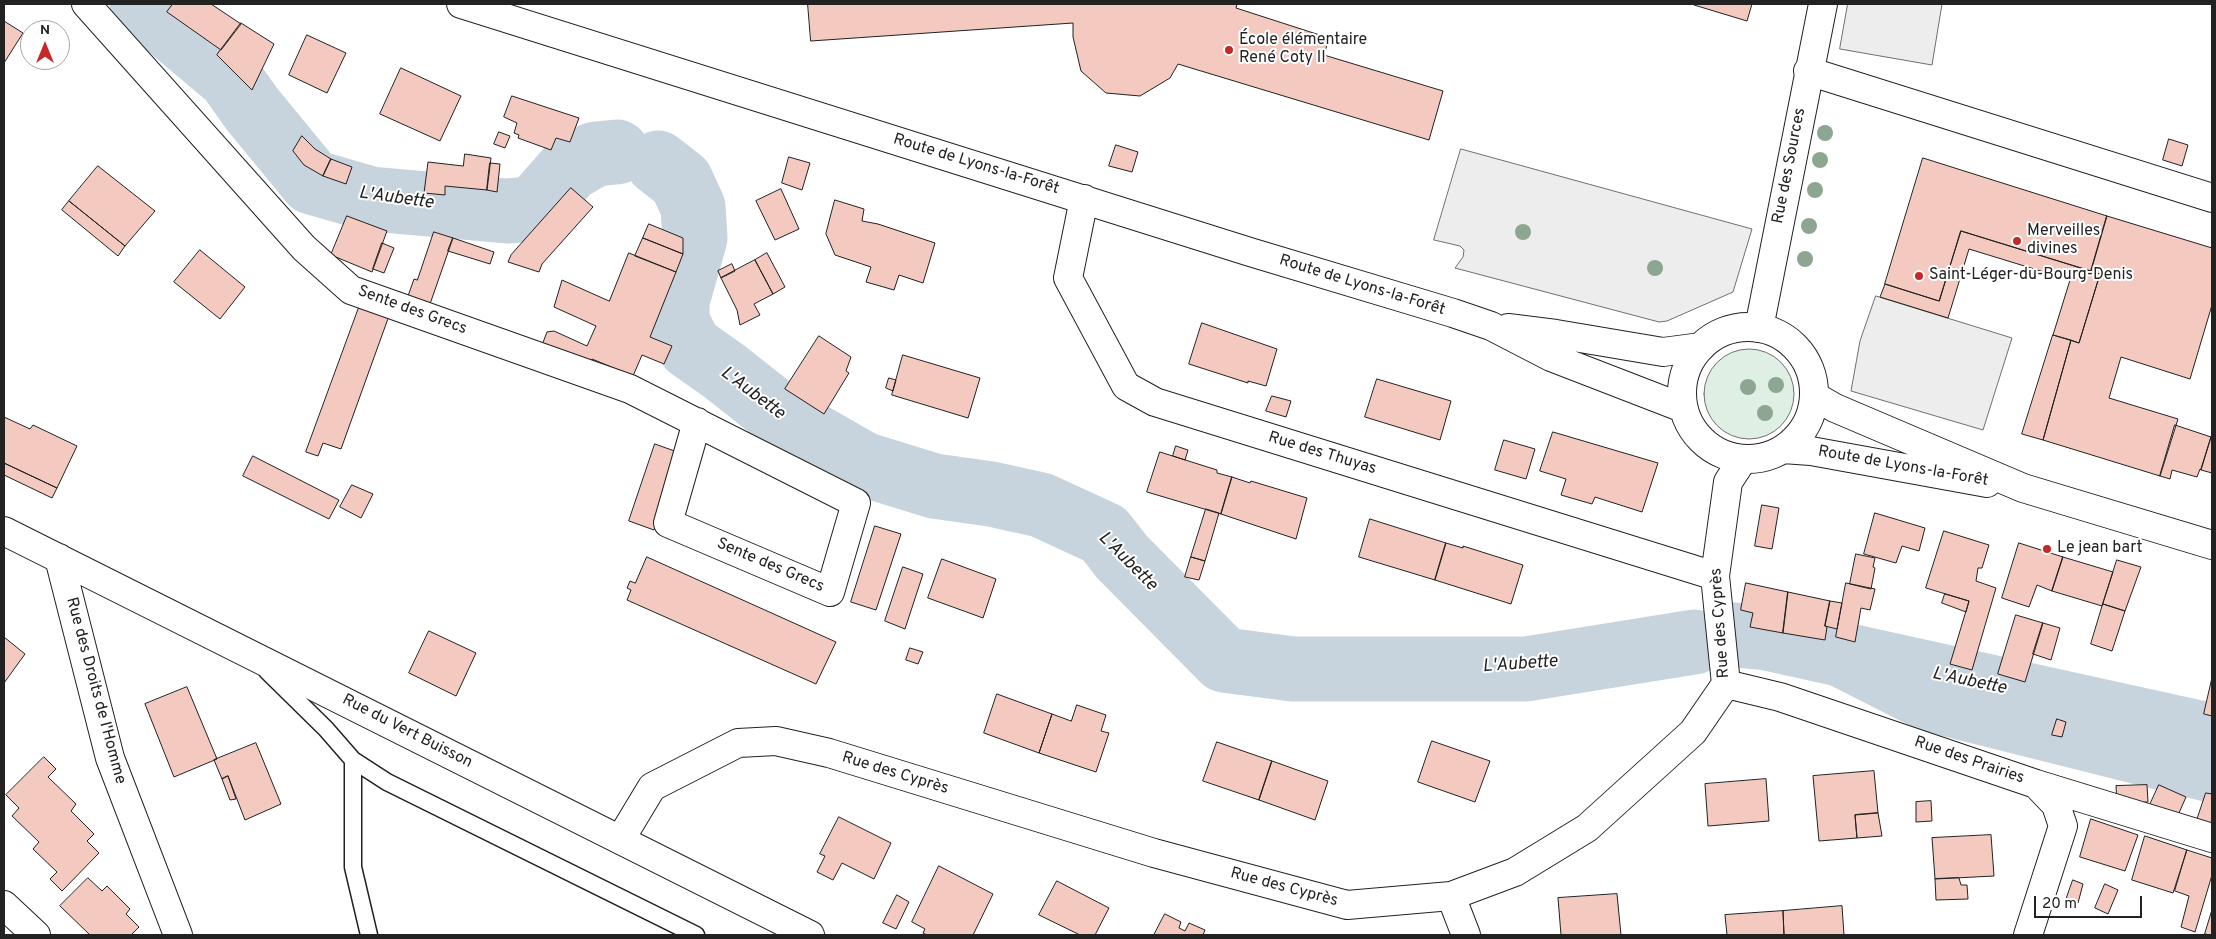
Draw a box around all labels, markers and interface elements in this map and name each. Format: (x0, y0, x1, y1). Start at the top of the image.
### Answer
north arrow (20, 20, 70, 70)
text: N (40, 22, 50, 39)
place label: École élémentaire René Coty II (1239, 31, 1367, 69)
marker: École élémentaire René Coty II (1223, 44, 1235, 56)
street label: Rue des Sources (1769, 106, 1811, 226)
street label: Route de Lyons-la-Forêt (891, 131, 1061, 199)
water label: L'Aubette (357, 183, 435, 215)
place label: Merveilles divines (2027, 222, 2100, 260)
marker: Merveilles divines (2011, 235, 2023, 247)
street label: Route de Lyons-la-Forêt (1277, 252, 1447, 320)
place label: Saint-Léger-du-Bourg-Denis (1929, 266, 2133, 286)
marker: Saint-Léger-du-Bourg-Denis (1913, 270, 1925, 282)
street label: Sente des Grecs (355, 282, 469, 340)
water label: L'Aubette (716, 363, 788, 425)
street label: Rue des Thuyas (1266, 428, 1378, 480)
street label: Route de Lyons-la-Forêt (1816, 443, 1990, 491)
water label: L'Aubette (1093, 528, 1161, 596)
street label: Sente des Grecs (713, 535, 827, 597)
place label: Le jean bart (2057, 539, 2143, 559)
marker: Le jean bart (2041, 543, 2053, 555)
street label: Rue des Cyprès (1708, 567, 1734, 679)
street label: Rue des Droits de l'Homme (61, 596, 129, 786)
water label: L'Aubette (1482, 652, 1558, 678)
water label: L'Aubette (1930, 664, 2008, 700)
street label: Rue du Vert Buisson (339, 691, 475, 773)
street label: Rue des Prairies (1911, 733, 2027, 789)
street label: Rue des Cyprès (839, 749, 951, 799)
street label: Rue des Cyprès (1228, 864, 1340, 912)
scale bar (2036, 886, 2144, 918)
text: 20 m (2042, 895, 2077, 914)

